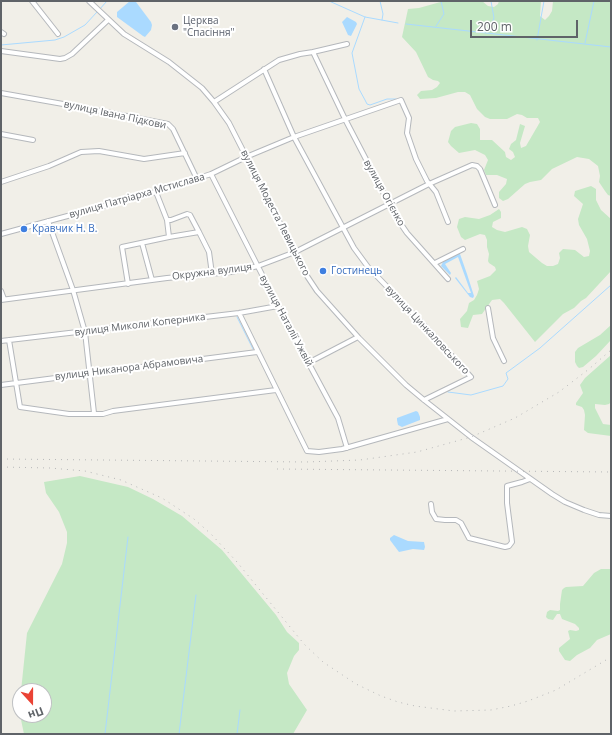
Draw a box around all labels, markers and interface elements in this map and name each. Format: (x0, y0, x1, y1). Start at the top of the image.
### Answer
scale bar (472, 12, 580, 38)
place label: Церква "Спасіння" (183, 15, 235, 38)
text: 200 m (477, 18, 512, 35)
marker: Церква "Спасіння" (170, 22, 180, 32)
street label: вулиця Івана Підкови (63, 98, 167, 132)
street label: вулиця Модеста Левицького (238, 148, 312, 278)
street label: вулиця Огієнко (361, 158, 407, 228)
street label: вулиця Патріарха Мстислава (68, 171, 206, 221)
place label: Кравчик Н. В. (32, 223, 97, 235)
marker: Кравчик Н. В. (19, 224, 29, 234)
street label: Окружна вулиця (171, 261, 253, 283)
place label: Гостинець (331, 265, 382, 277)
marker: Гостинець (318, 266, 328, 276)
street label: вулиця Наталії Ужвій (257, 273, 315, 369)
street label: вулиця Цинкаловського (382, 283, 472, 377)
street label: вулиця Миколи Коперника (74, 311, 206, 339)
street label: вулиця Никанора Абрамовича (54, 353, 204, 383)
north arrow (12, 683, 52, 723)
text: Пн (26, 704, 46, 724)

